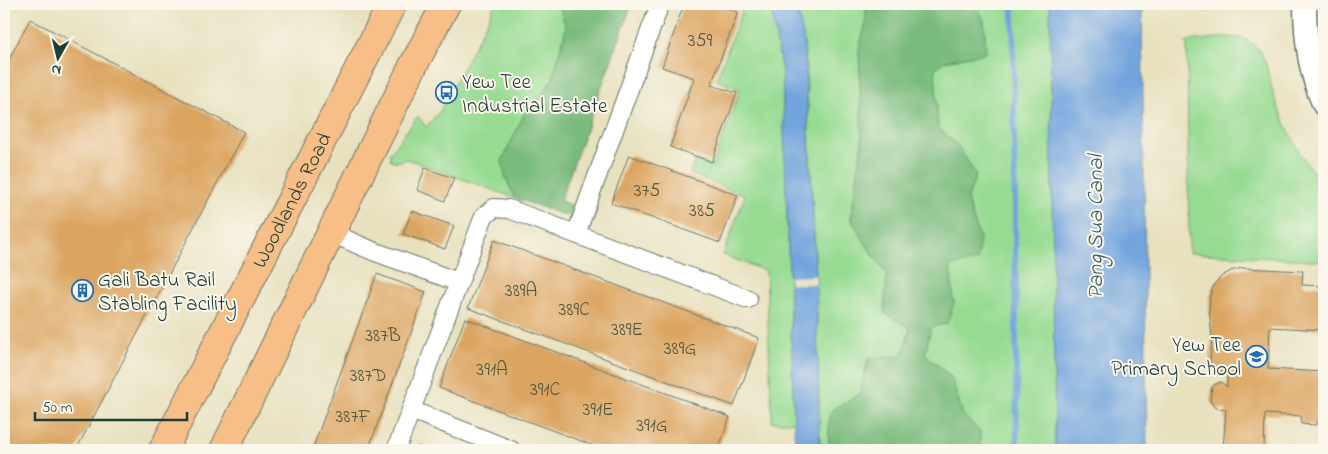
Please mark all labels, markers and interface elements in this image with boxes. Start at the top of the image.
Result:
house number: 359 [688,28,712,55]
north arrow [32,32,82,82]
text: N [50,58,63,80]
place label: Yew Tee Industrial Estate [462,68,608,122]
bus stop icon: Yew Tee Industrial Estate [434,81,458,105]
street label: Woodlands Road [246,128,341,274]
water label: Pang Sua Canal [1081,153,1113,299]
house number: 375 [634,178,660,205]
house number: 385 [689,198,715,225]
place label: Gali Batu Rail Stabling Facility [98,266,237,322]
house number: 389A [505,278,537,305]
building icon: Gali Batu Rail Stabling Facility [70,279,94,303]
house number: 389C [558,297,590,324]
house number: 389E [611,317,643,344]
house number: 387B [365,323,401,350]
place label: Yew Tee Primary School [1111,331,1242,387]
house number: 389G [664,336,696,363]
school or university icon: Yew Tee Primary School [1245,344,1269,368]
house number: 391A [476,357,508,384]
house number: 387D [350,363,386,390]
house number: 391C [530,377,560,404]
scale bar [35,389,188,421]
text: 50 m [42,397,73,419]
house number: 391E [582,397,614,424]
house number: 387F [335,404,371,431]
house number: 391G [636,413,668,440]

